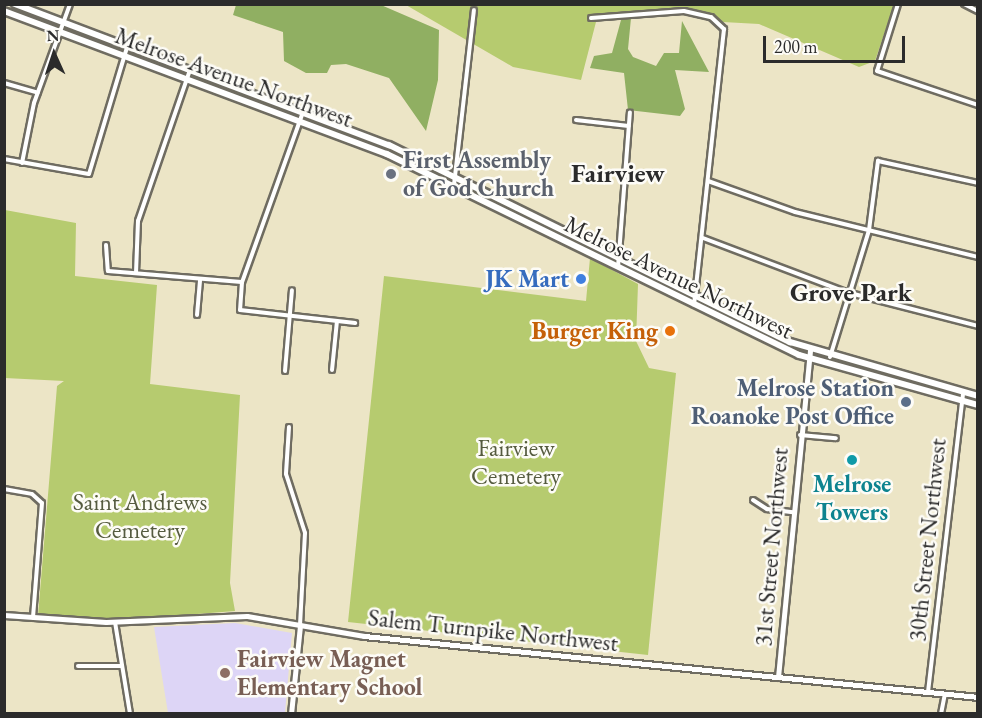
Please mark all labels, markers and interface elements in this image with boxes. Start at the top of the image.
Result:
street label: Melrose Avenue Northwest [111,21,357,133]
north arrow [24,24,84,84]
scale bar [766,24,908,62]
text: N [46,25,60,46]
text: 200 m [774,35,818,58]
place label: First Assembly of God Church [403,146,554,202]
district label: Fairview [571,158,665,190]
marker: First Assembly of God Church [384,167,398,181]
street label: Melrose Avenue Northwest [560,209,798,345]
place label: JK Mart [485,265,569,293]
marker: JK Mart [574,272,588,286]
district label: Grove Park [790,277,912,309]
place label: Burger King [531,317,658,345]
marker: Burger King [663,324,677,338]
place label: Melrose Station Roanoke Post Office [691,374,894,430]
marker: Melrose Station Roanoke Post Office [899,395,913,409]
park label: Fairview Cemetery [471,434,561,490]
street label: 30th Street Northwest [902,437,952,643]
street label: 31st Street Northwest [748,446,794,648]
marker: Melrose Towers [845,453,859,467]
place label: Melrose Towers [813,470,891,526]
park label: Saint Andrews Cemetery [73,488,207,544]
street label: Salem Turnpike Northwest [367,603,619,657]
place label: Fairview Magnet Elementary School [237,645,422,701]
marker: Fairview Magnet Elementary School [218,666,232,680]

